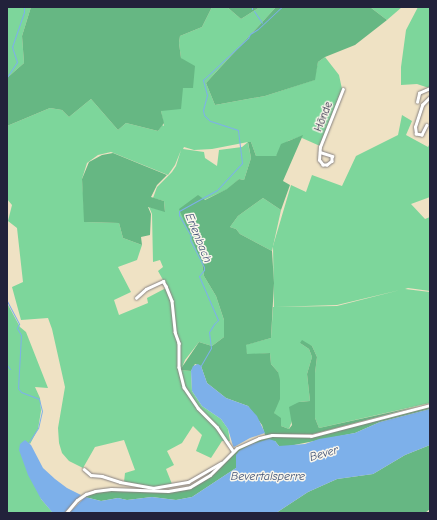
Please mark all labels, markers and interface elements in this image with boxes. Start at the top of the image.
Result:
street label: Hönde [312,100,336,134]
water label: Erlenbach [182,211,214,265]
water label: Bever [308,443,340,465]
water label: Bevertalsperre [231,470,305,484]

